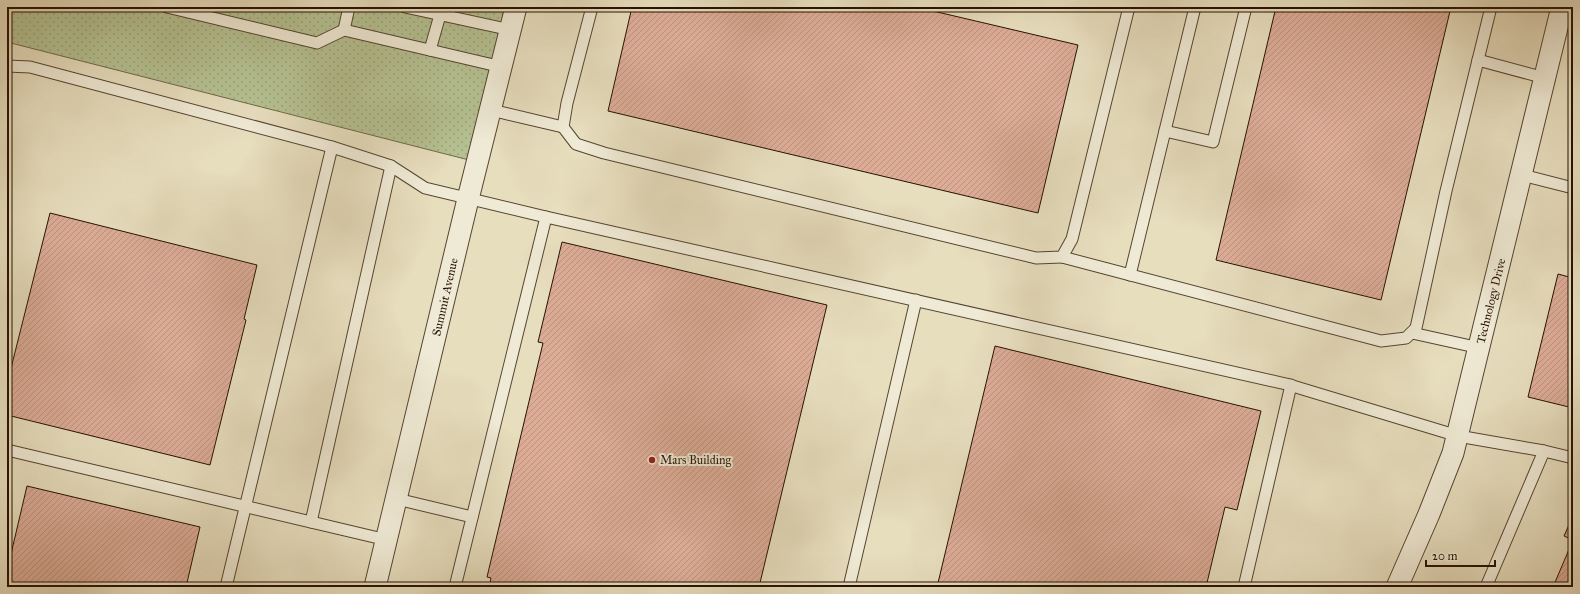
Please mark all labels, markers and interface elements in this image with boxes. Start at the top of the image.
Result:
street label: Summit Avenue [429,257,461,337]
street label: Technology Drive [1474,257,1509,345]
place label: Mars Building [660,453,732,468]
marker: Mars Building [647,455,657,465]
scale bar [1426,542,1495,568]
text: 20 m [1432,549,1458,563]

